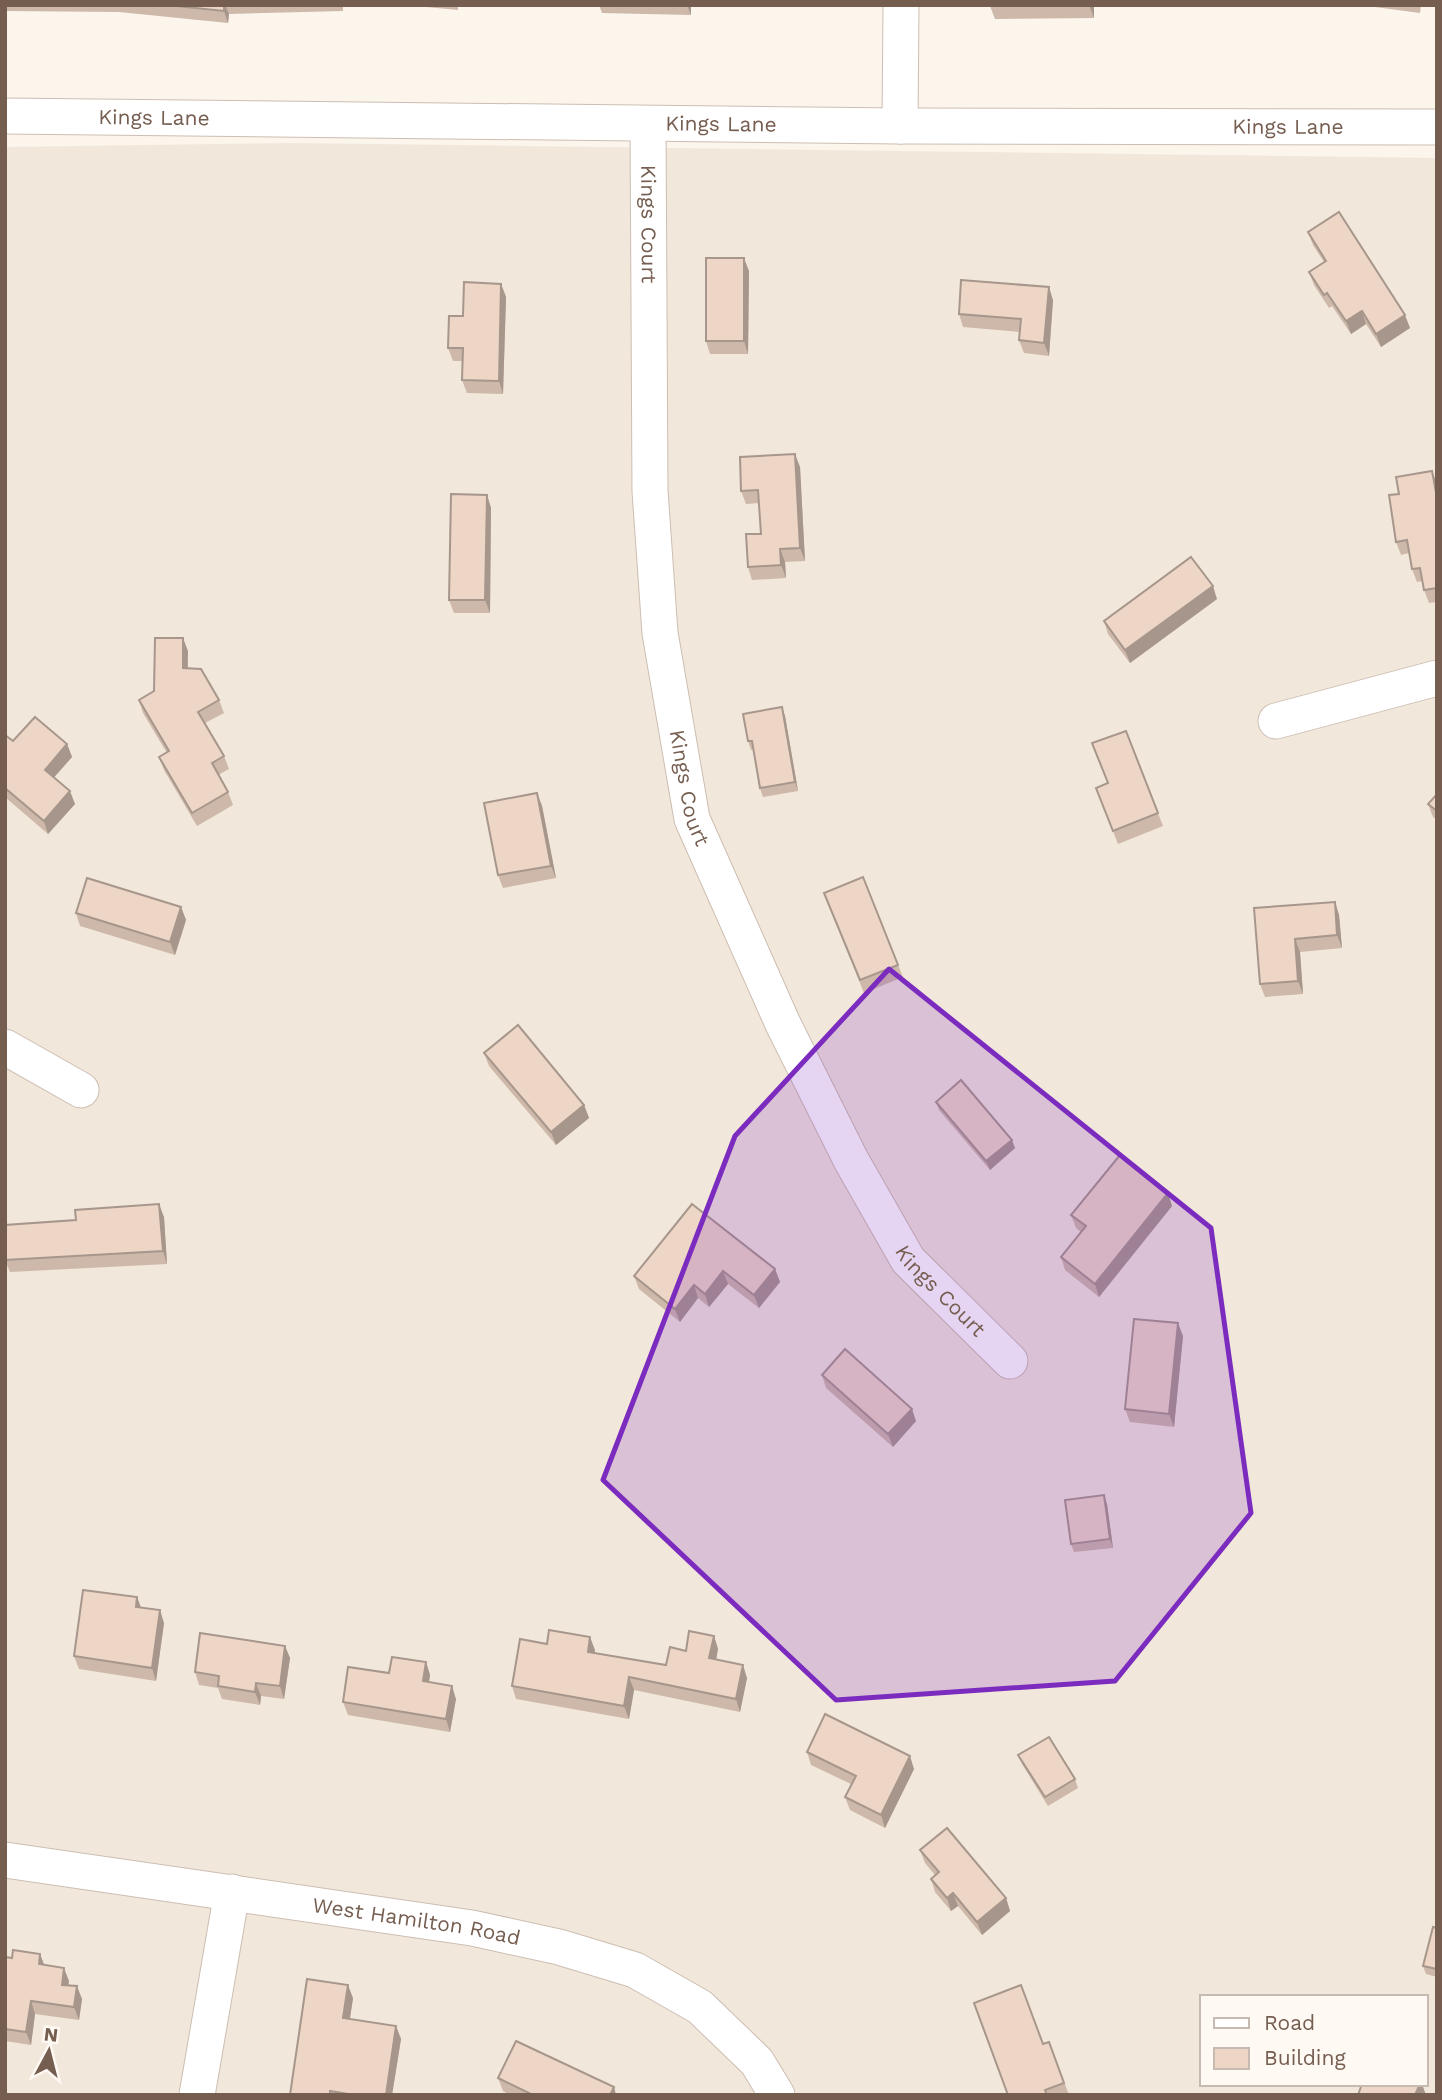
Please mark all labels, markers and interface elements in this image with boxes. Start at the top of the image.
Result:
street label: Kings Lane [98,104,210,130]
street label: Kings Lane [665,110,777,137]
street label: Kings Lane [1232,114,1344,139]
street label: Kings Court [636,165,662,284]
street label: Kings Court [665,728,715,850]
street label: Kings Court [890,1241,991,1342]
street label: West Hamilton Road [311,1892,523,1950]
legend [1200,1995,1428,2086]
text: Road [1264,2010,1315,2035]
north arrow [14,2016,84,2086]
text: N [43,2022,59,2047]
text: Building [1264,2045,1346,2070]

